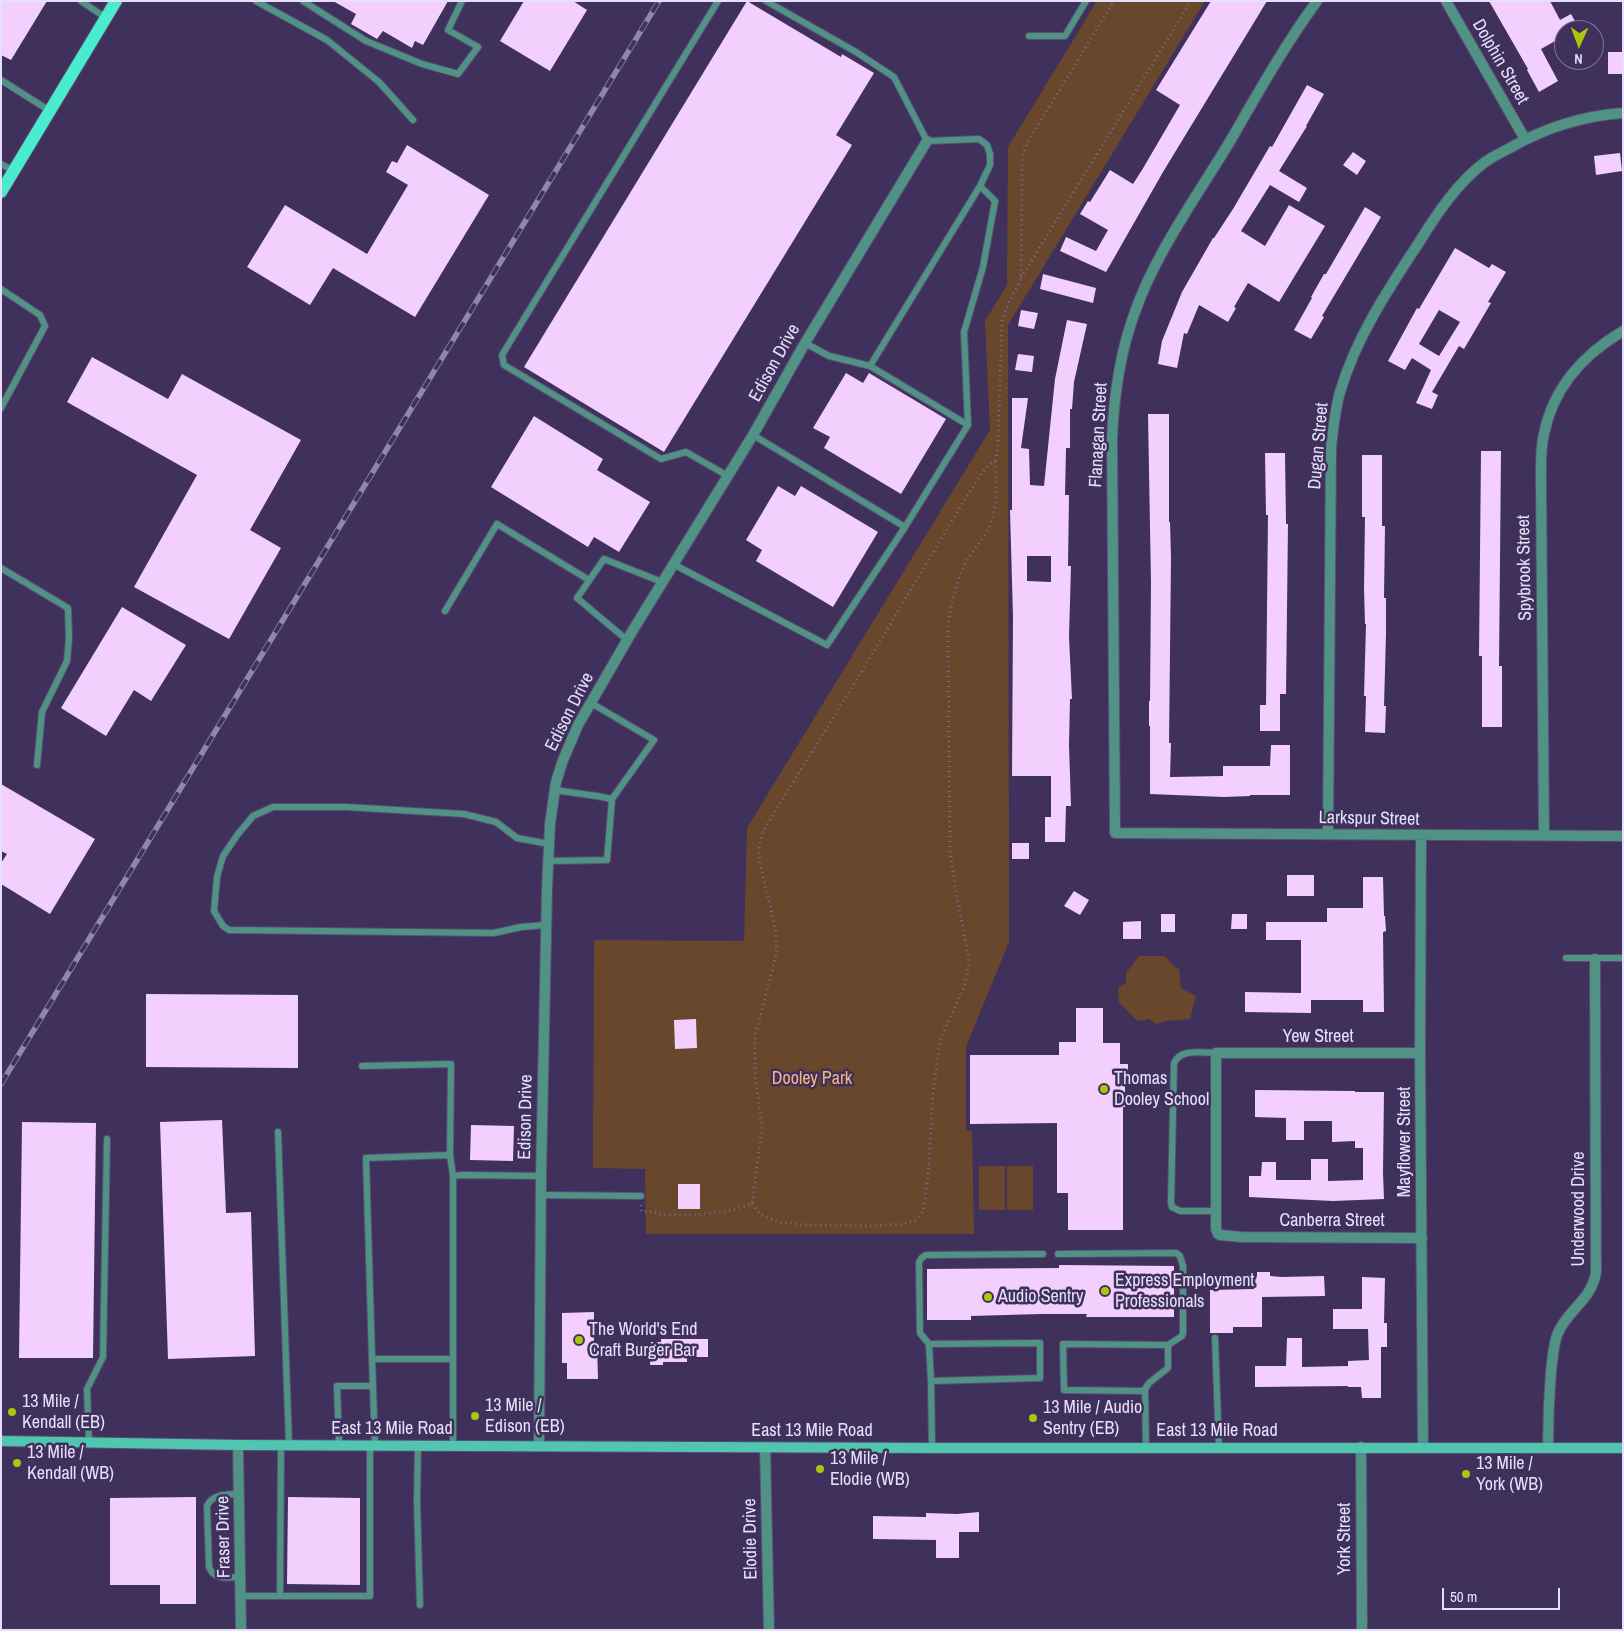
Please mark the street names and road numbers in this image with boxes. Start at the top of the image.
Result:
street label: Dolphin Street [1467,16,1533,108]
street label: Edison Drive [745,320,805,406]
street label: Flanagan Street [1085,382,1113,488]
street label: Dugan Street [1304,402,1334,490]
street label: Spybrook Street [1513,515,1537,621]
street label: Edison Drive [541,669,599,755]
street label: Larkspur Street [1318,807,1420,831]
street label: Yew Street [1282,1026,1354,1048]
street label: Edison Drive [514,1074,538,1160]
street label: Mayflower Street [1394,1087,1416,1197]
street label: Underwood Drive [1568,1152,1590,1266]
street label: Canberra Street [1279,1210,1385,1232]
street label: East 13 Mile Road [331,1418,453,1440]
street label: East 13 Mile Road [751,1420,873,1442]
street label: East 13 Mile Road [1156,1420,1278,1442]
street label: Fraser Drive [212,1496,236,1578]
street label: Elodie Drive [739,1498,763,1580]
street label: York Street [1334,1503,1356,1575]

